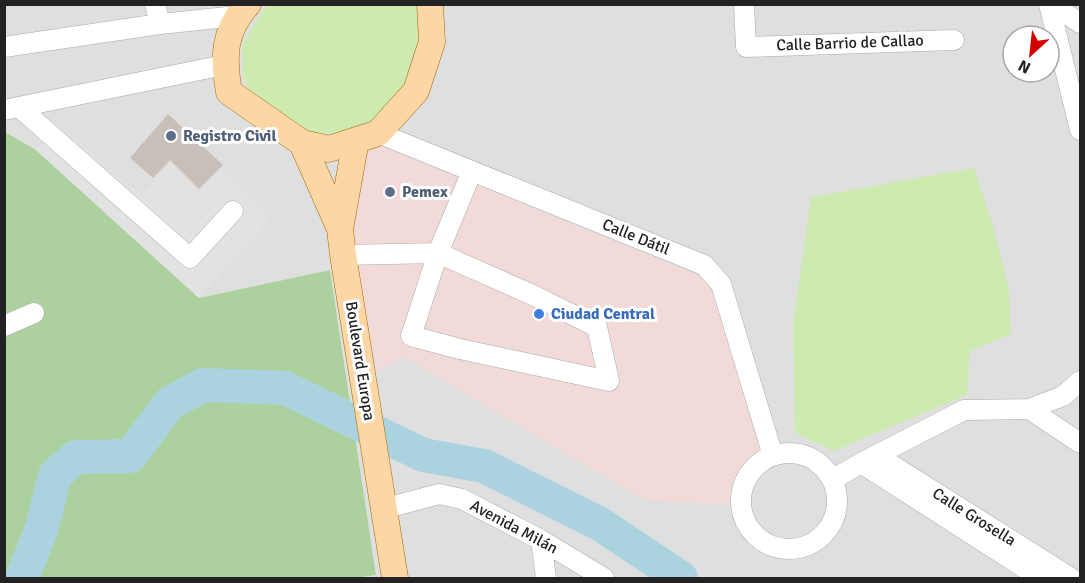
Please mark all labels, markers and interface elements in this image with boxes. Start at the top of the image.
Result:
north arrow [1001,24,1061,84]
street label: Calle Barrio de Callao [776,30,924,56]
text: N [1015,55,1034,78]
place label: Registro Civil [183,126,276,146]
marker: Registro Civil [164,129,178,143]
place label: Pemex [402,182,448,202]
marker: Pemex [383,185,397,199]
street label: Calle Dátil [599,214,673,260]
street label: Boulevard Europa [341,300,379,422]
place label: Ciudad Central [551,304,655,324]
marker: Ciudad Central [532,307,546,321]
street label: Calle Grosella [928,483,1020,551]
street label: Avenida Milán [467,495,561,559]

